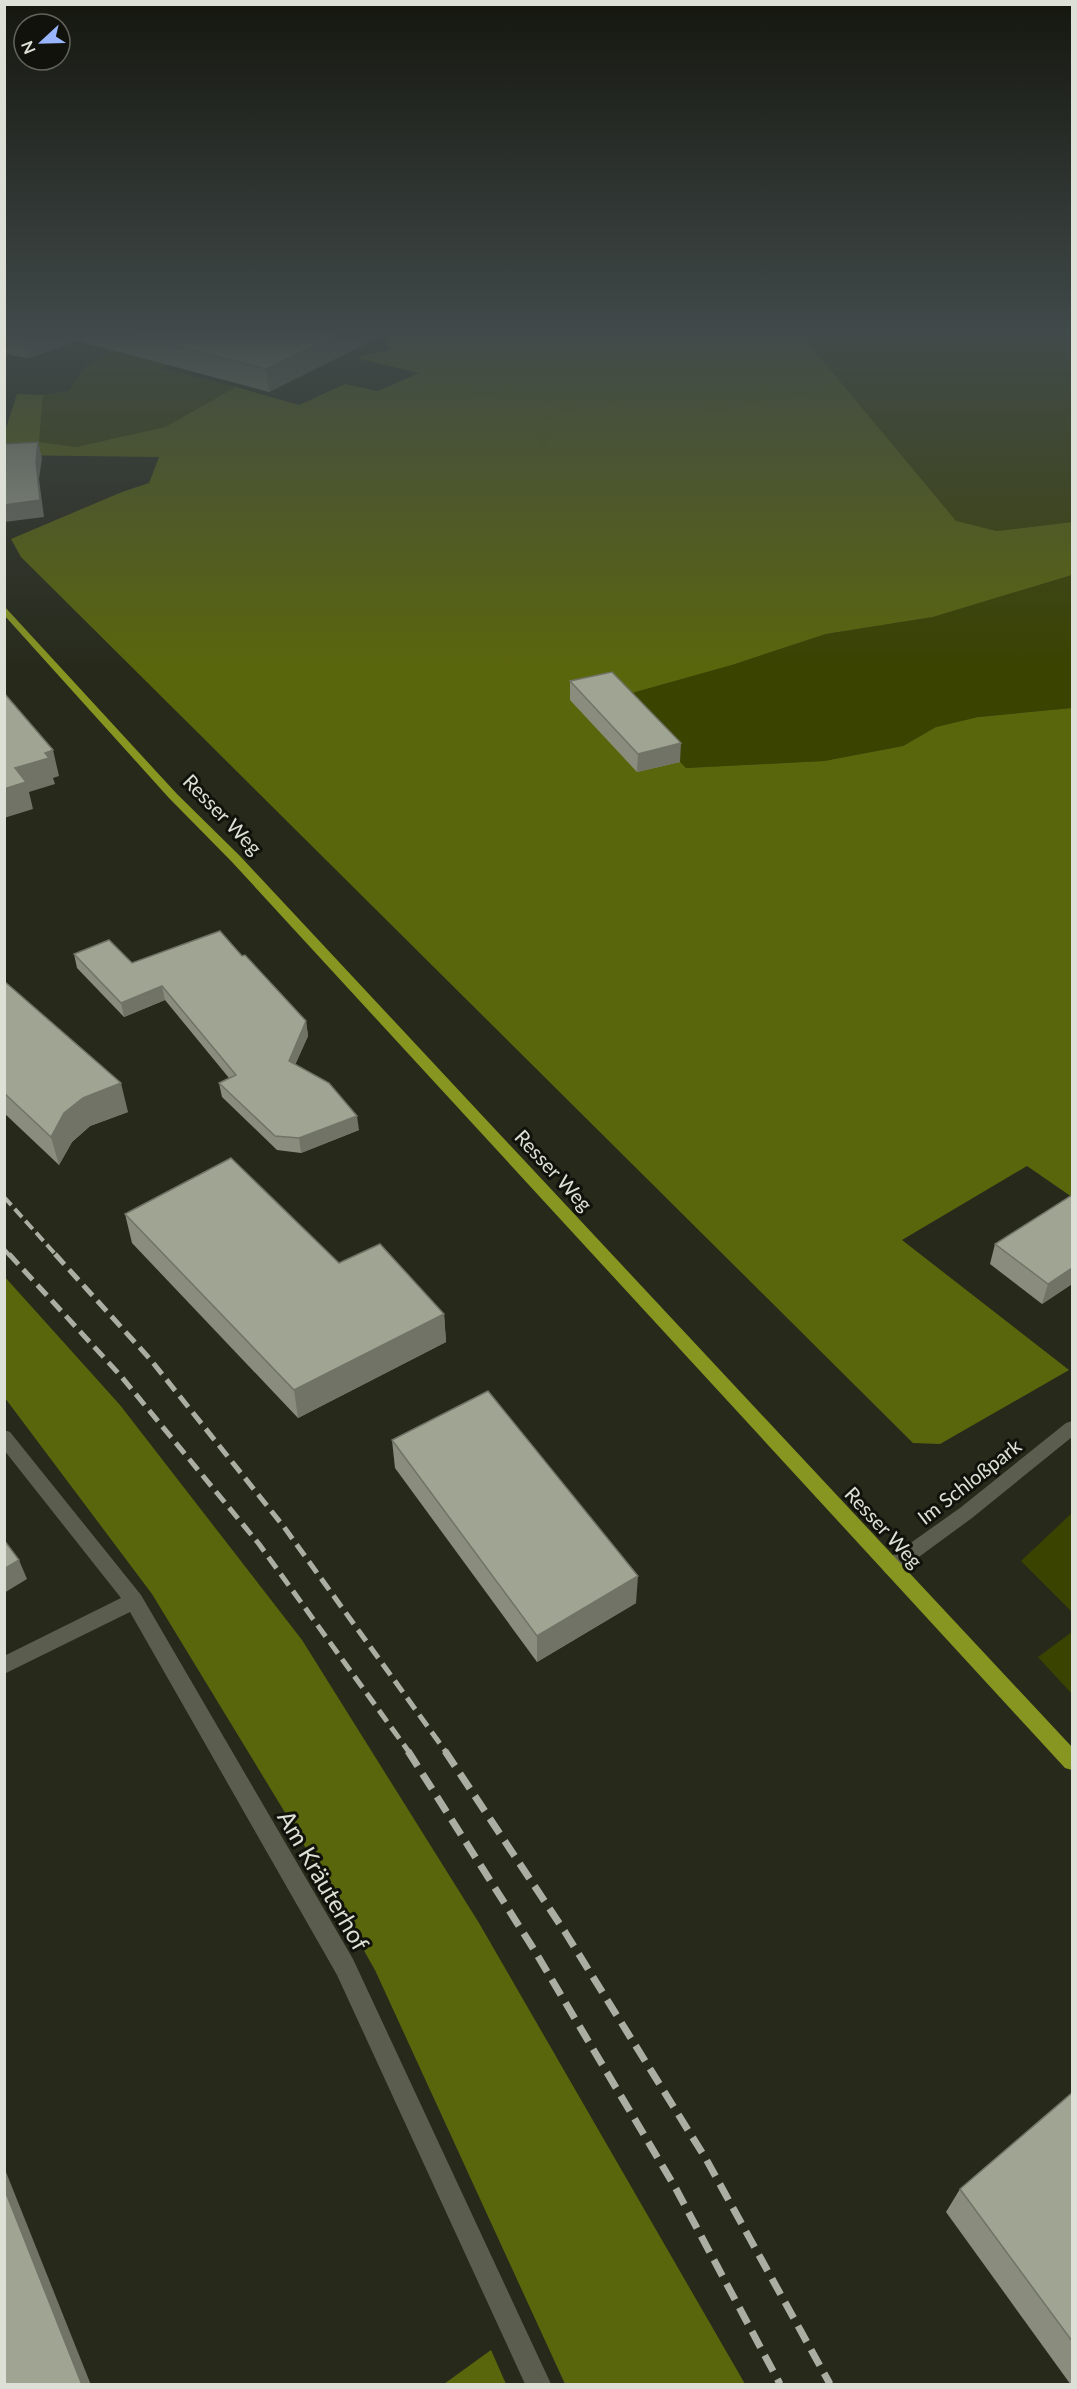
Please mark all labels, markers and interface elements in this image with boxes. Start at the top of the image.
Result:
north arrow [12,12,72,72]
text: N [17,39,39,57]
street label: Resser Weg [179,769,267,859]
street label: Resser Weg [510,1124,598,1216]
street label: Im Schloßpark [912,1433,1026,1529]
street label: Resser Weg [840,1481,928,1573]
street label: Am Kräuterhof [272,1805,376,1956]

